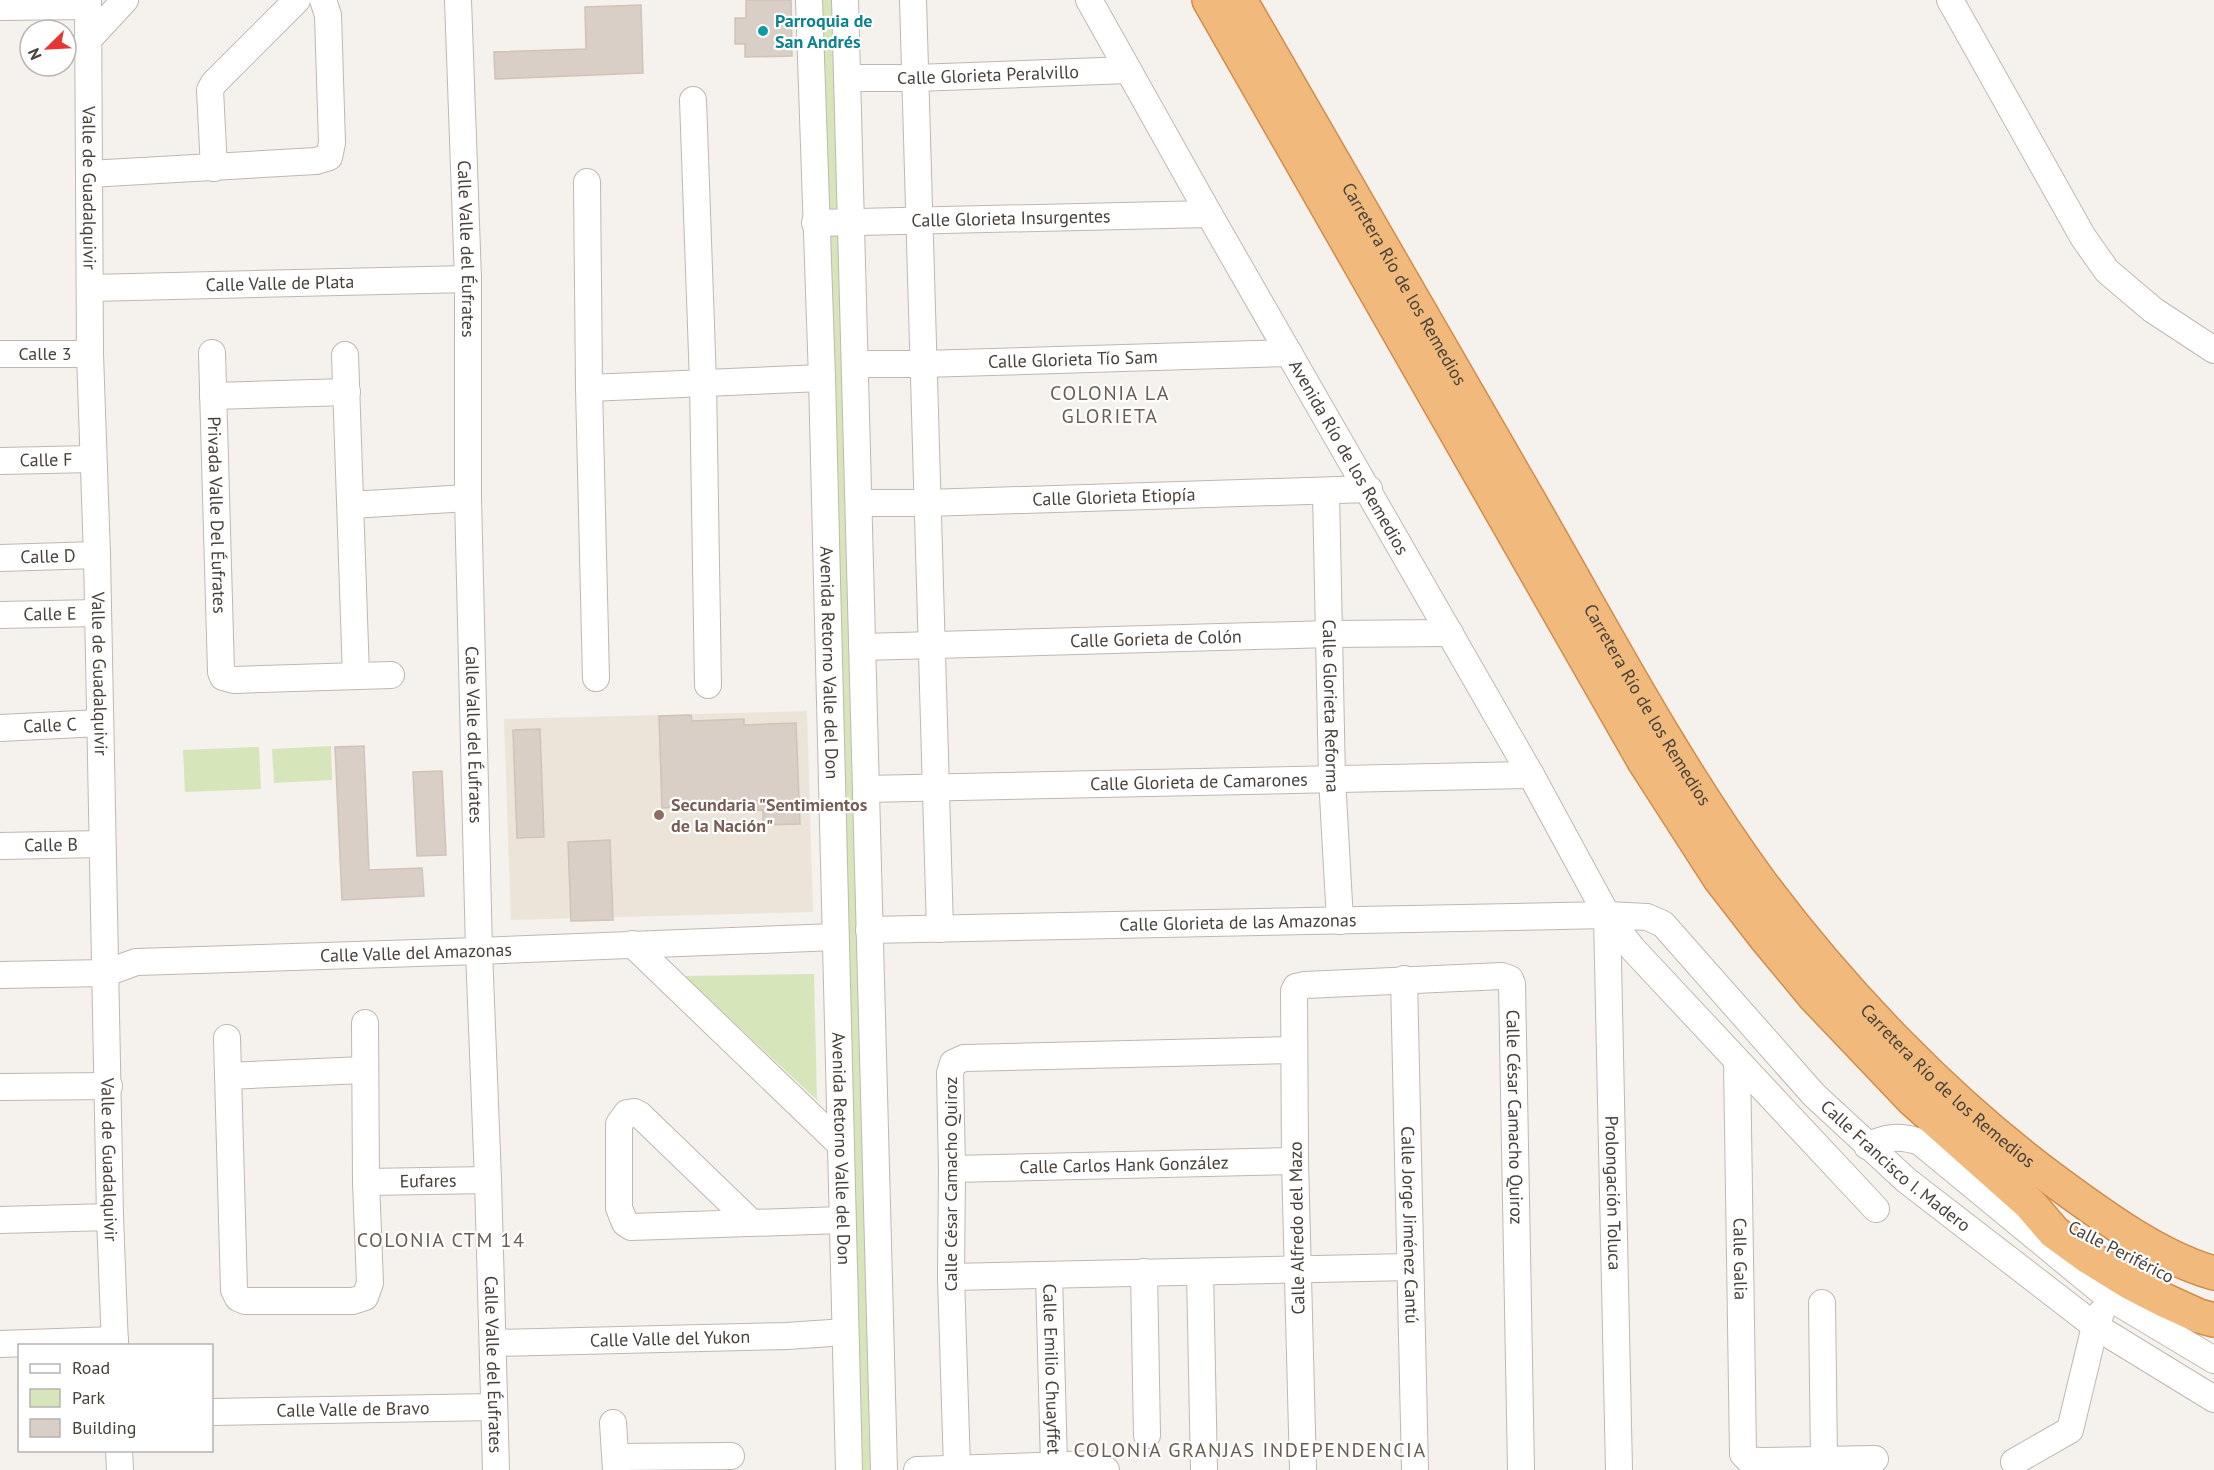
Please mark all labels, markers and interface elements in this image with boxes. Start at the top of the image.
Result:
place label: Parroquia de San Andrés [775,9,873,53]
north arrow [18,18,78,78]
marker: Parroquia de San Andrés [756,24,770,38]
text: N [23,45,46,63]
street label: Calle Glorieta Peralvillo [897,60,1079,89]
street label: Valle de Guadalquivir [78,105,102,270]
street label: Calle Valle del Éufrates [453,160,480,338]
street label: Carretera Río de los Remedios [1337,178,1472,389]
street label: Calle Glorieta Insurgentes [911,204,1111,232]
street label: Calle Valle de Plata [205,270,355,296]
street label: Calle 3 [18,342,72,365]
street label: Calle Glorieta Tío Sam [988,345,1158,373]
street label: Avenida Río de los Remedios [1284,356,1414,559]
district label: COLONIA LA GLORIETA [1050,380,1170,429]
street label: Privada Valle Del Éufrates [203,416,231,614]
street label: Calle F [19,447,73,472]
street label: Calle Glorieta Etiopía [1032,483,1196,511]
street label: Calle D [20,544,76,568]
street label: Avenida Retorno Valle del Don [815,546,844,780]
street label: Valle de Guadalquivir [87,591,113,756]
street label: Carretera Río de los Remedios [1579,600,1716,810]
street label: Calle E [23,601,77,626]
street label: Calle Glorieta Reforma [1318,619,1345,793]
street label: Calle Gorieta de Colón [1070,624,1242,652]
street label: Calle Valle del Éufrates [461,646,488,824]
street label: Calle C [23,712,77,738]
street label: Calle Glorieta de Camarones [1090,768,1308,795]
place label: Secundaria "Sentimientos de la Nación" [671,793,868,837]
marker: Secundaria "Sentimientos de la Nación" [652,808,666,822]
street label: Calle B [24,832,78,857]
street label: Calle Glorieta de las Amazonas [1119,908,1357,936]
street label: Calle Valle del Amazonas [320,938,512,967]
street label: Carretera Río de los Remedios [1856,999,2040,1173]
street label: Calle César Camacho Quiroz [1501,1009,1528,1225]
street label: Avenida Retorno Valle del Don [827,1032,856,1265]
street label: Valle de Guadalquivir [96,1077,123,1242]
street label: Calle César Camacho Quiroz [939,1077,962,1291]
street label: Calle Francisco I. Madero [1816,1095,1975,1237]
street label: Prolongación Toluca [1600,1115,1627,1271]
street label: Calle Jorge Jiménez Cantú [1396,1126,1424,1324]
street label: Calle Alfredo del Mazo [1283,1141,1310,1315]
street label: Calle Carlos Hank González [1019,1151,1229,1178]
street label: Eufares [399,1169,457,1192]
street label: Calle Periférico [2064,1215,2178,1288]
street label: Calle Galia [1728,1218,1753,1300]
district label: COLONIA CTM 14 [357,1227,525,1253]
street label: Calle Valle del Éufrates [480,1275,508,1453]
street label: Calle Emilio Chuayffet [1038,1283,1066,1455]
street label: Calle Valle del Yukon [589,1325,750,1352]
legend [18,1344,213,1452]
text: Road [72,1356,110,1379]
text: Park [72,1386,105,1409]
street label: Calle Valle de Bravo [276,1396,430,1422]
text: Building [72,1416,136,1439]
district label: COLONIA GRANJAS INDEPENDENCIA [1073,1437,1427,1463]

